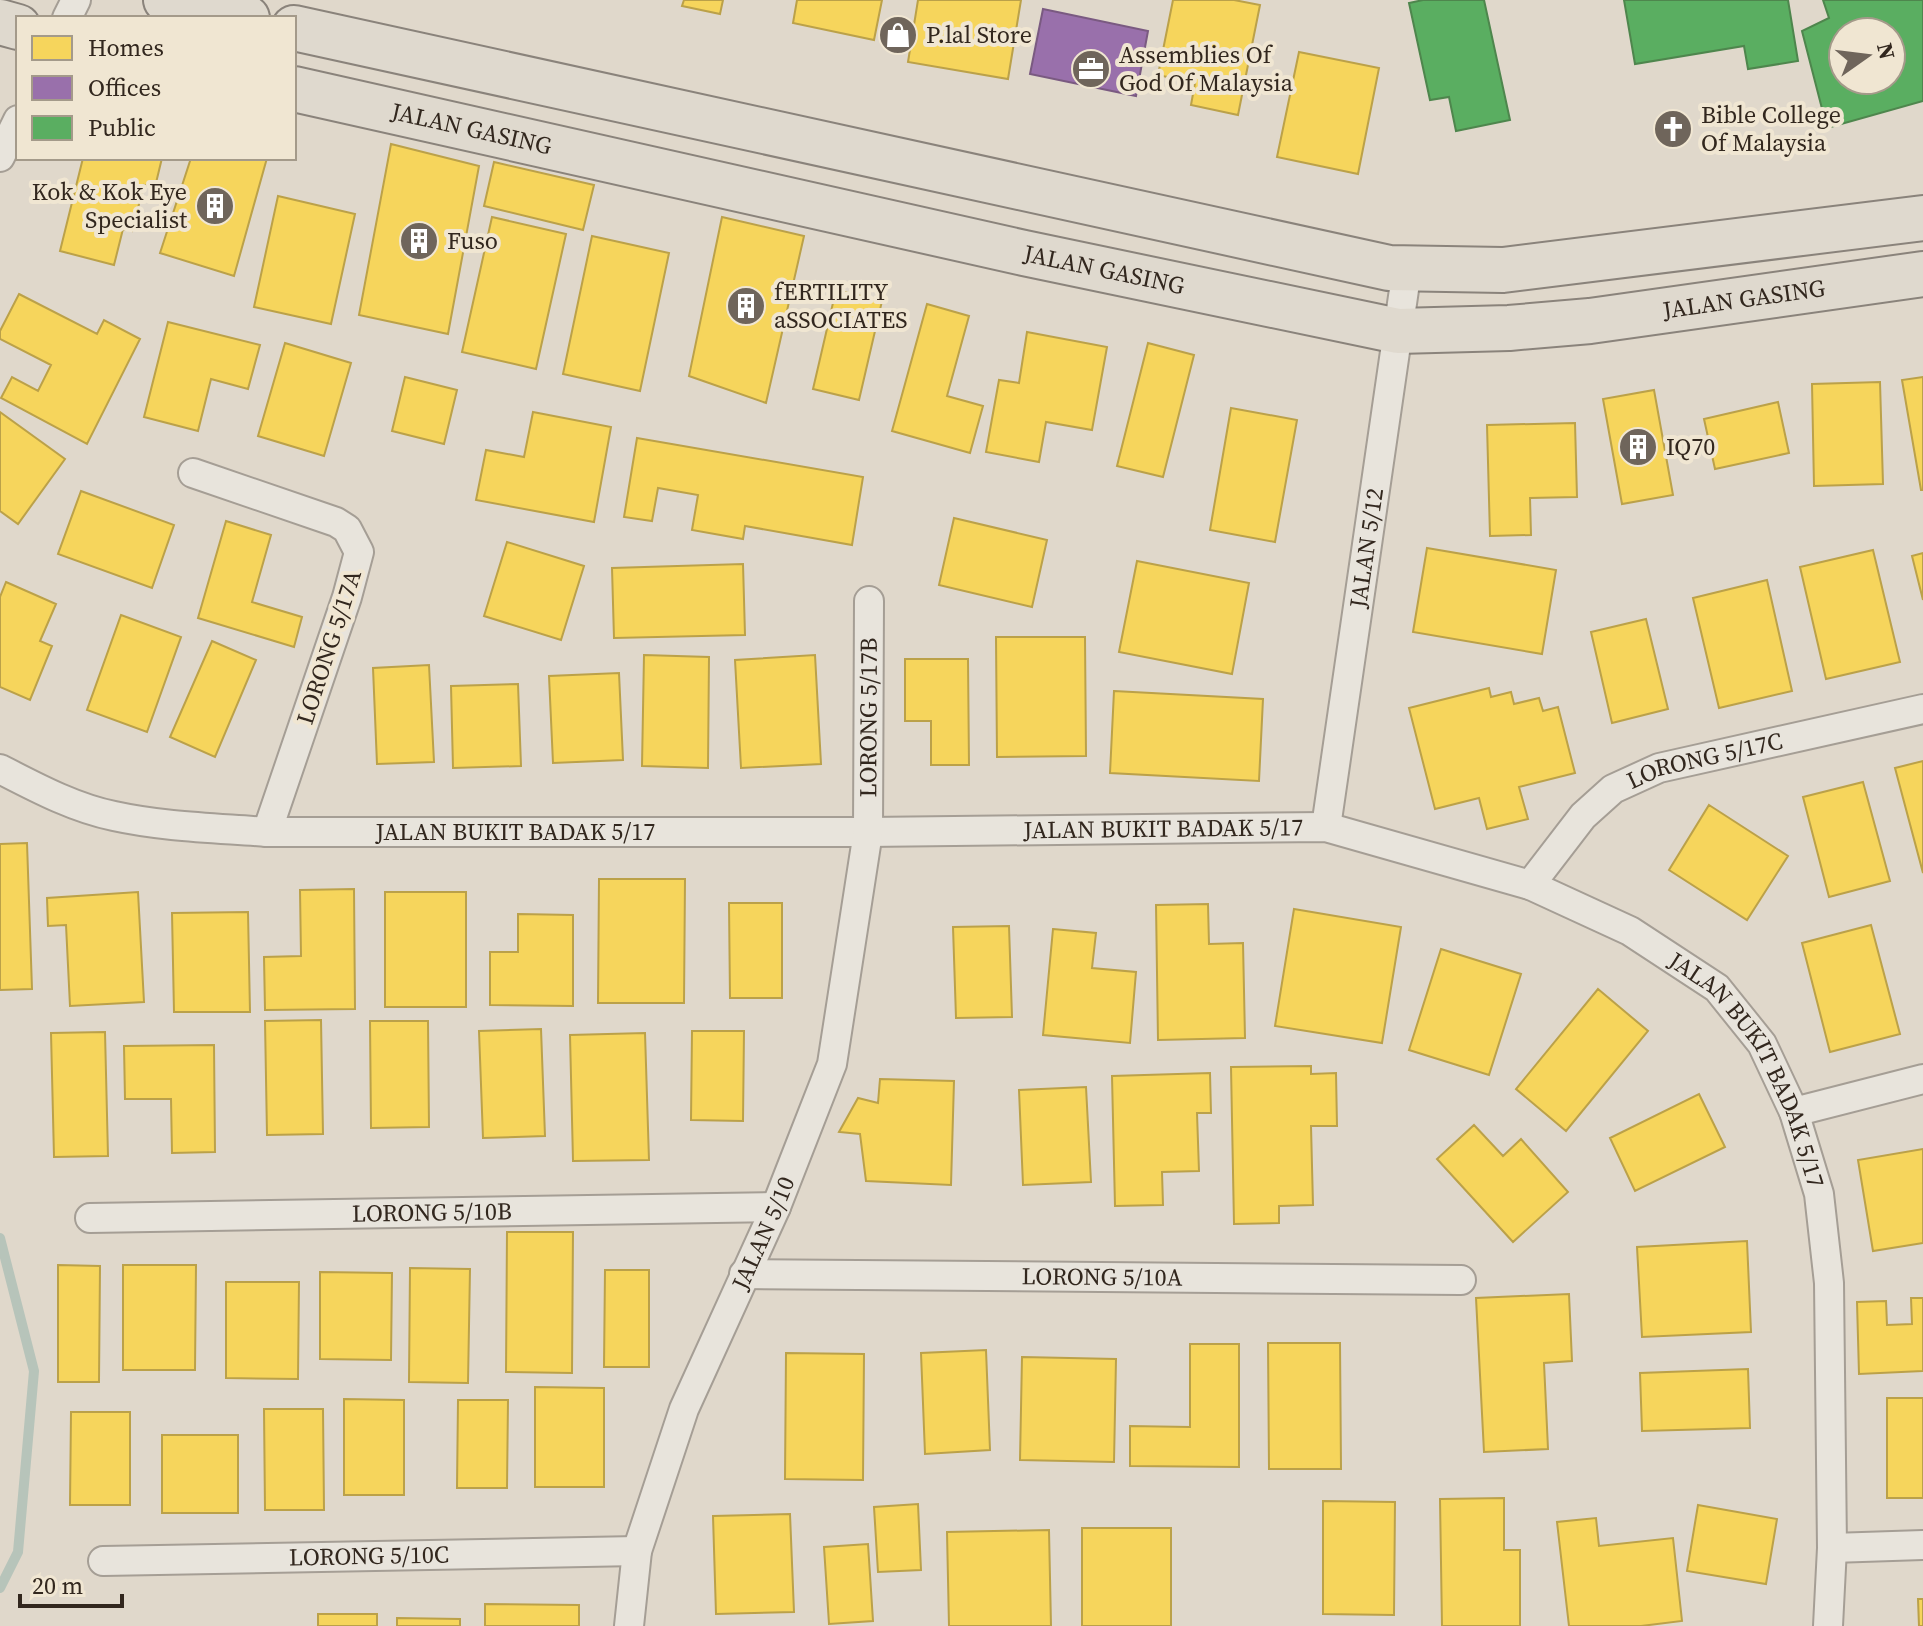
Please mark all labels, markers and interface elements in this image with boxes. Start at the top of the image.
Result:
shop icon: P.lal Store [877,14,919,56]
legend [16,16,296,160]
north arrow [1827,16,1907,96]
place label: P.lal Store [926,18,1032,51]
text: Homes [88,31,164,64]
place label: Assemblies Of God Of Malaysia [1119,38,1294,99]
text: N [1870,40,1903,63]
office icon: Assemblies Of God Of Malaysia [1070,48,1112,90]
text: Offices [88,71,161,104]
street label: JALAN GASING [387,94,556,163]
place label: Bible College Of Malaysia [1701,98,1841,159]
church icon: Bible College Of Malaysia [1652,108,1694,150]
text: Public [88,111,156,144]
place label: Kok & Kok Eye Specialist [32,175,187,236]
building icon: Kok & Kok Eye Specialist [194,185,236,227]
building icon: Fuso [398,220,440,262]
place label: Fuso [447,224,498,257]
street label: JALAN GASING [1020,236,1188,302]
street label: JALAN GASING [1660,271,1828,327]
place label: fERTILITY aSSOCIATES [774,275,908,336]
building icon: fERTILITY aSSOCIATES [725,285,767,327]
building icon: IQ70 [1617,426,1659,468]
place label: IQ70 [1666,430,1715,463]
street label: JALAN 5/12 [1341,486,1391,611]
street label: LORONG 5/17A [288,565,369,728]
street label: LORONG 5/17B [851,637,885,797]
street label: LORONG 5/17C [1621,724,1786,797]
street label: JALAN BUKIT BADAK 5/17 [1022,810,1303,846]
street label: JALAN BUKIT BADAK 5/17 [374,815,655,848]
street label: JALAN BUKIT BADAK 5/17 [1662,943,1833,1191]
street label: JALAN 5/10 [723,1171,802,1296]
street label: LORONG 5/10B [352,1194,512,1230]
street label: LORONG 5/10A [1021,1259,1183,1294]
street label: LORONG 5/10C [289,1538,449,1574]
scale bar [20,1558,122,1608]
text: 20 m [32,1569,83,1602]

